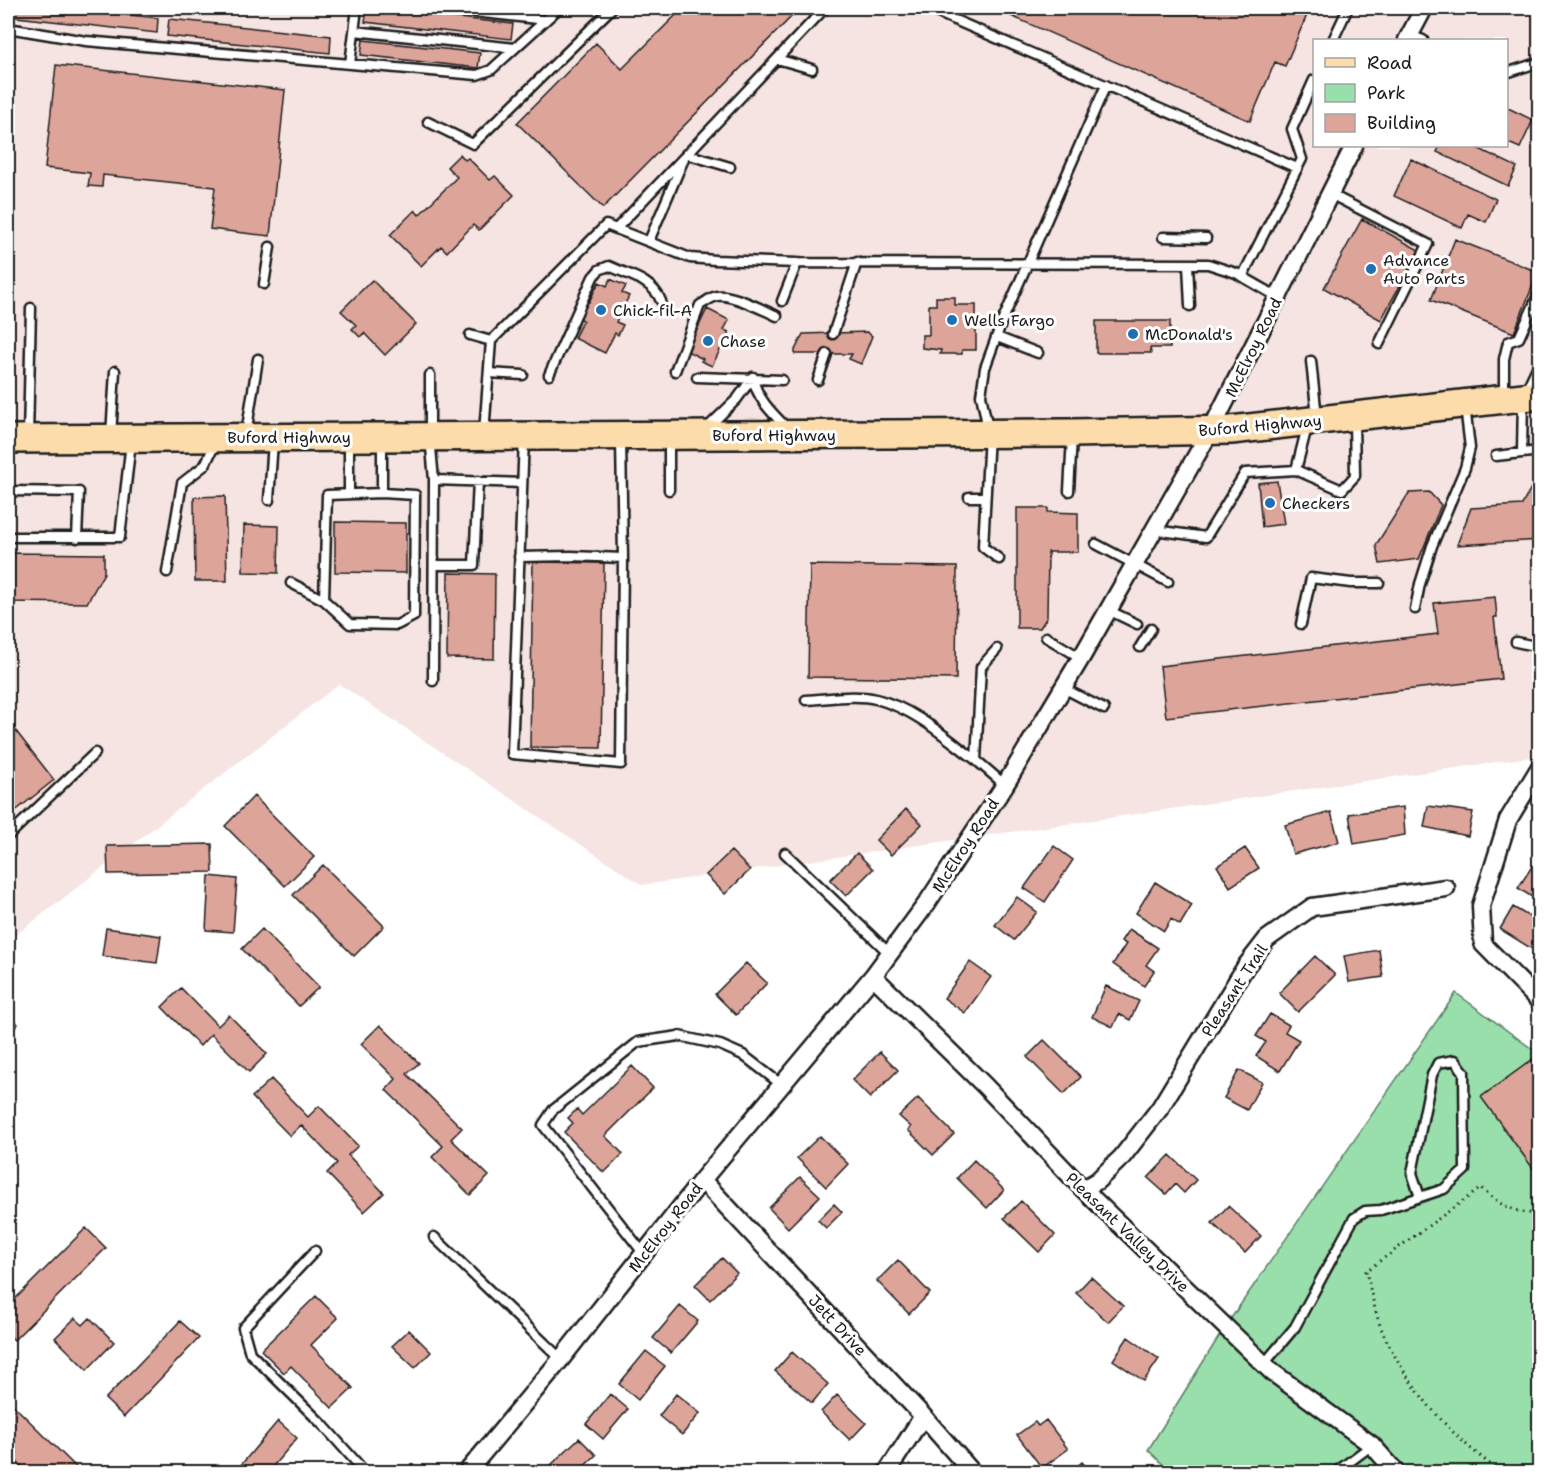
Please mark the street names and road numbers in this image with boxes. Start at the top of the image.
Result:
street label: McElroy Road [1220,294,1287,401]
street label: Buford Highway [1198,410,1323,441]
street label: Buford Highway [712,425,836,446]
street label: Buford Highway [227,427,351,448]
street label: McElroy Road [927,794,1004,896]
street label: Pleasant Trail [1197,940,1272,1041]
street label: Pleasant Valley Drive [1061,1168,1194,1297]
street label: McElroy Road [624,1178,707,1277]
street label: Jett Drive [804,1290,871,1361]

